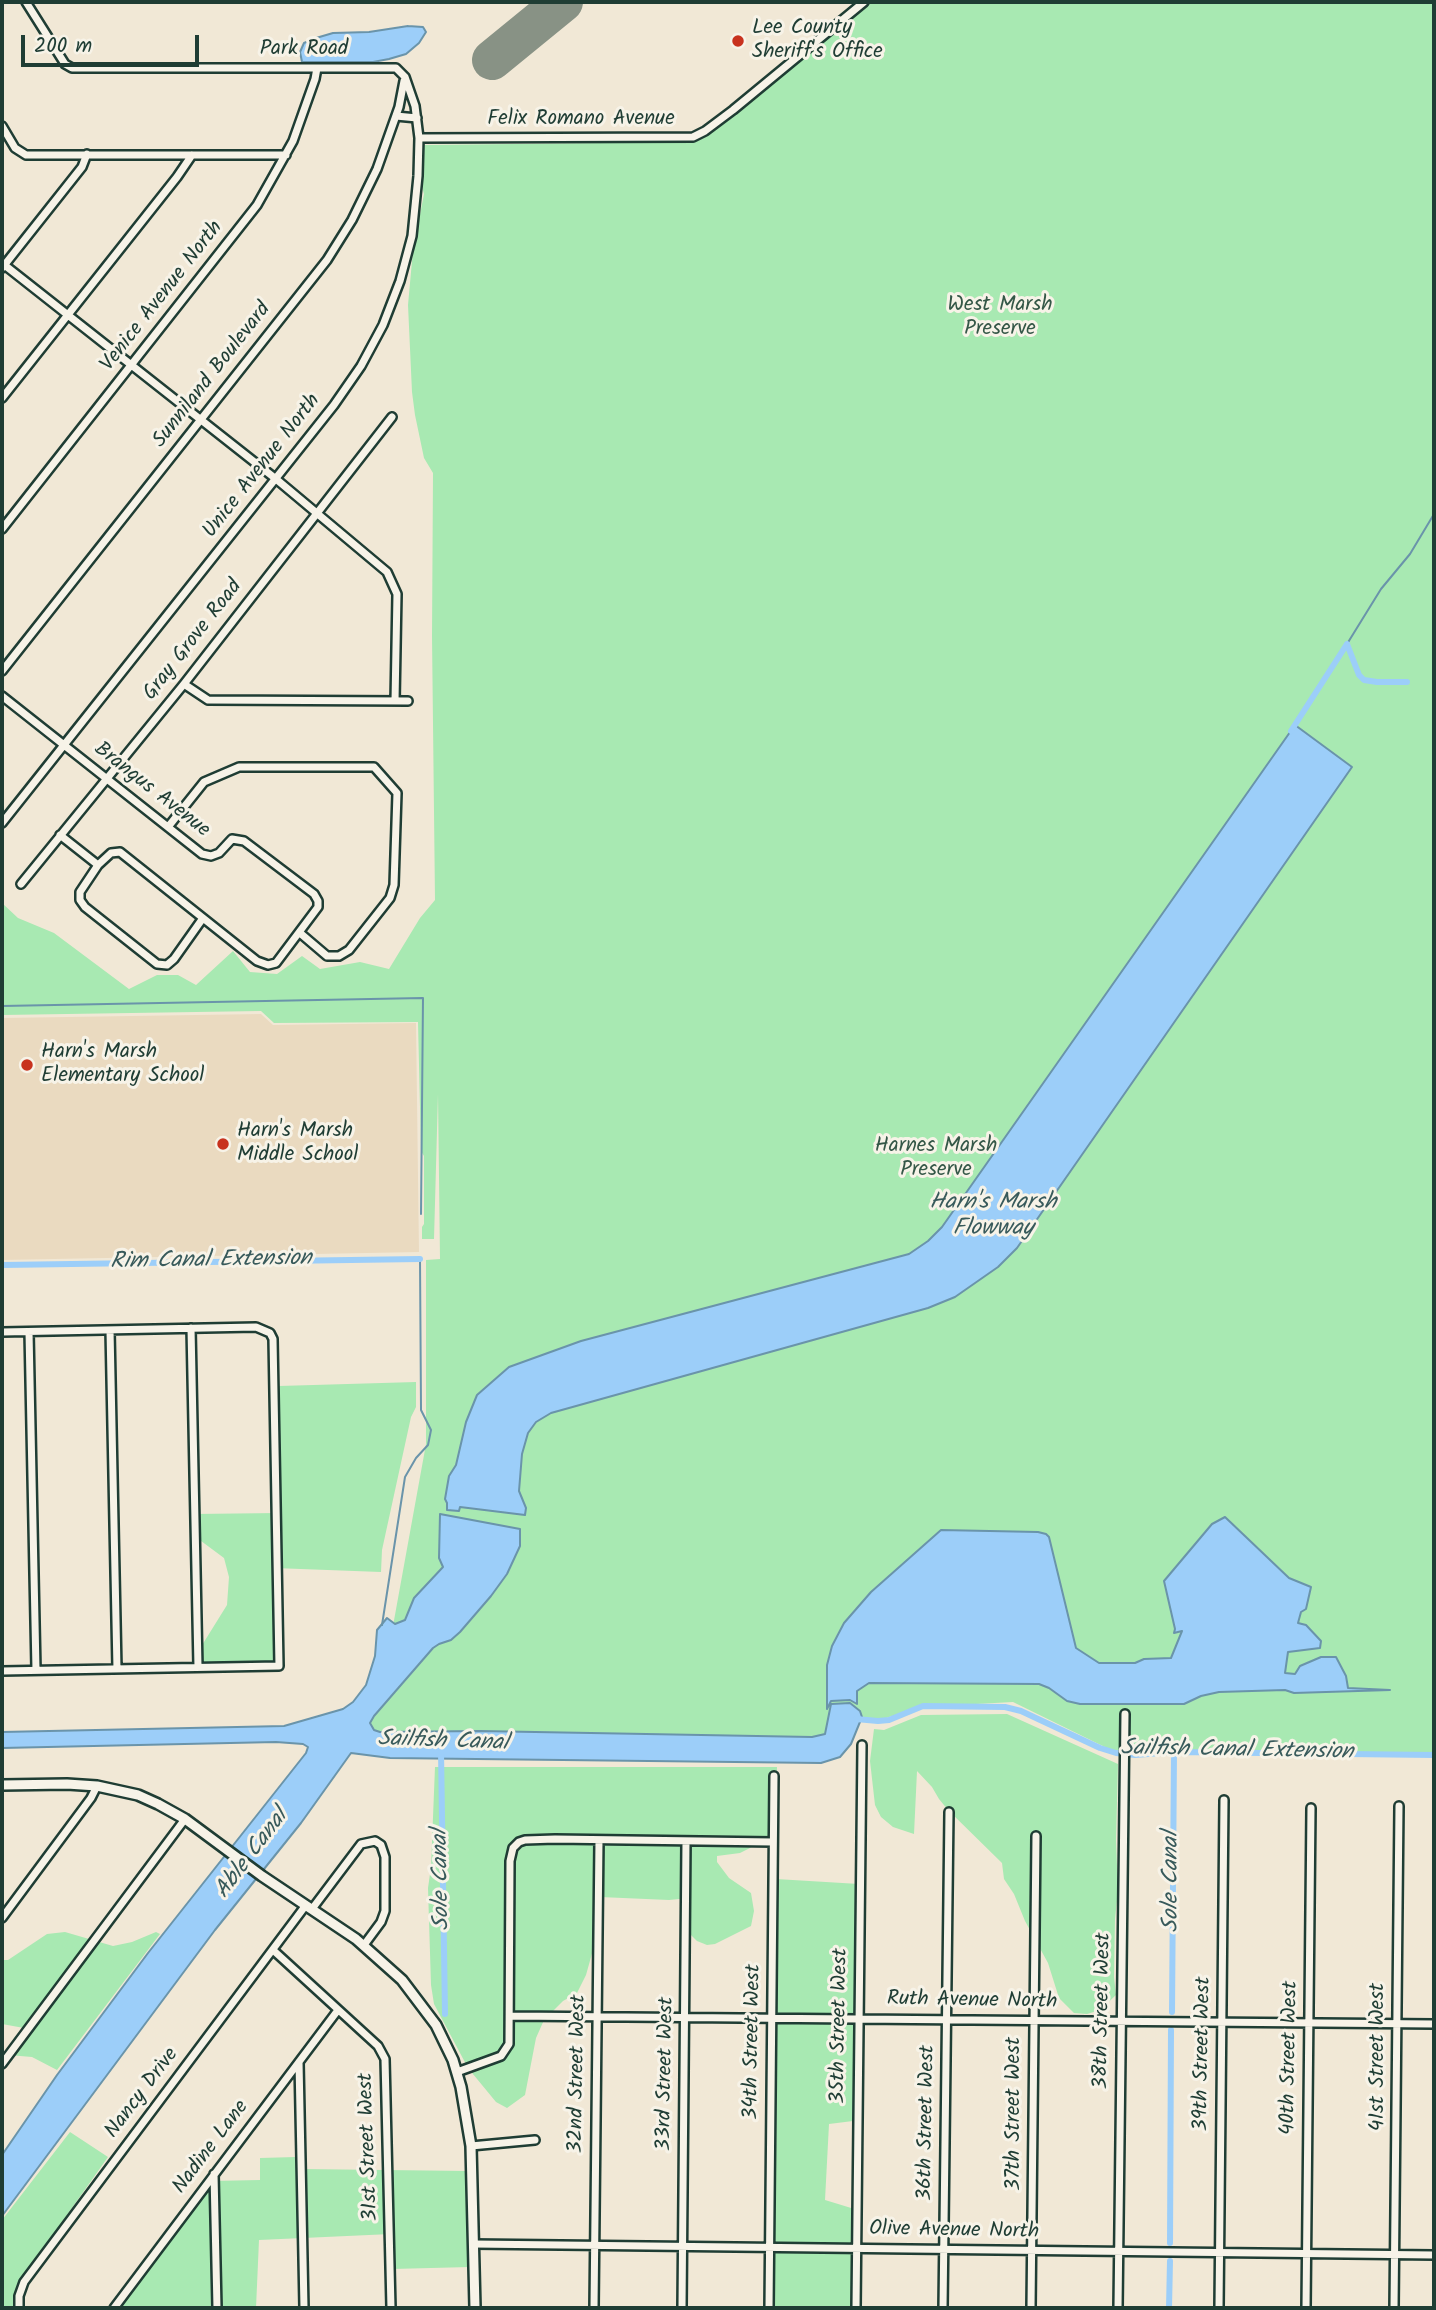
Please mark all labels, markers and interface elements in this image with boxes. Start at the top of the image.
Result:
place label: Lee County Sheriff's Office [752,16,883,66]
scale bar [24,21,203,65]
text: 200 m [34,30,92,63]
marker: Lee County Sheriff's Office [730,33,746,49]
street label: Park Road [260,37,348,63]
street label: Felix Romano Avenue [487,107,675,133]
street label: Venice Avenue North [96,217,230,377]
park label: West Marsh Preserve [948,293,1052,343]
street label: Sunniland Boulevard [148,298,278,454]
street label: Unice Avenue North [199,390,327,544]
street label: Gray Grove Road [139,576,249,706]
street label: Brangus Avenue [88,738,214,844]
place label: Harn's Marsh Elementary School [41,1040,204,1090]
marker: Harn's Marsh Elementary School [19,1057,35,1073]
place label: Harn's Marsh Middle School [237,1119,358,1169]
park label: Harnes Marsh Preserve [875,1134,997,1184]
marker: Harn's Marsh Middle School [215,1136,231,1152]
water label: Harn's Marsh Flowway [929,1190,1057,1244]
water label: Rim Canal Extension [110,1246,312,1278]
water label: Sailfish Canal [377,1727,509,1759]
water label: Sailfish Canal Extension [1120,1736,1354,1768]
water label: Able Canal [211,1805,295,1905]
water label: Sole Canal [428,1829,458,1931]
water label: Sole Canal [1159,1831,1187,1933]
street label: 38th Street West [1090,1932,1118,2090]
street label: 35th Street West [827,1948,855,2104]
street label: 34th Street West [740,1964,768,2120]
street label: 39th Street West [1190,1976,1218,2132]
street label: 40th Street West [1277,1981,1305,2135]
street label: 41st Street West [1366,1983,1392,2131]
street label: Ruth Avenue North [887,1988,1057,2016]
street label: 32nd Street West [565,1994,593,2154]
street label: 33rd Street West [653,1997,681,2151]
street label: 37th Street West [1002,2037,1028,2191]
street label: Nancy Drive [101,2044,185,2144]
street label: 36th Street West [914,2045,942,2201]
street label: 31st Street West [355,2072,385,2222]
street label: Nadine Lane [169,2096,255,2200]
street label: Olive Avenue North [869,2218,1039,2246]

